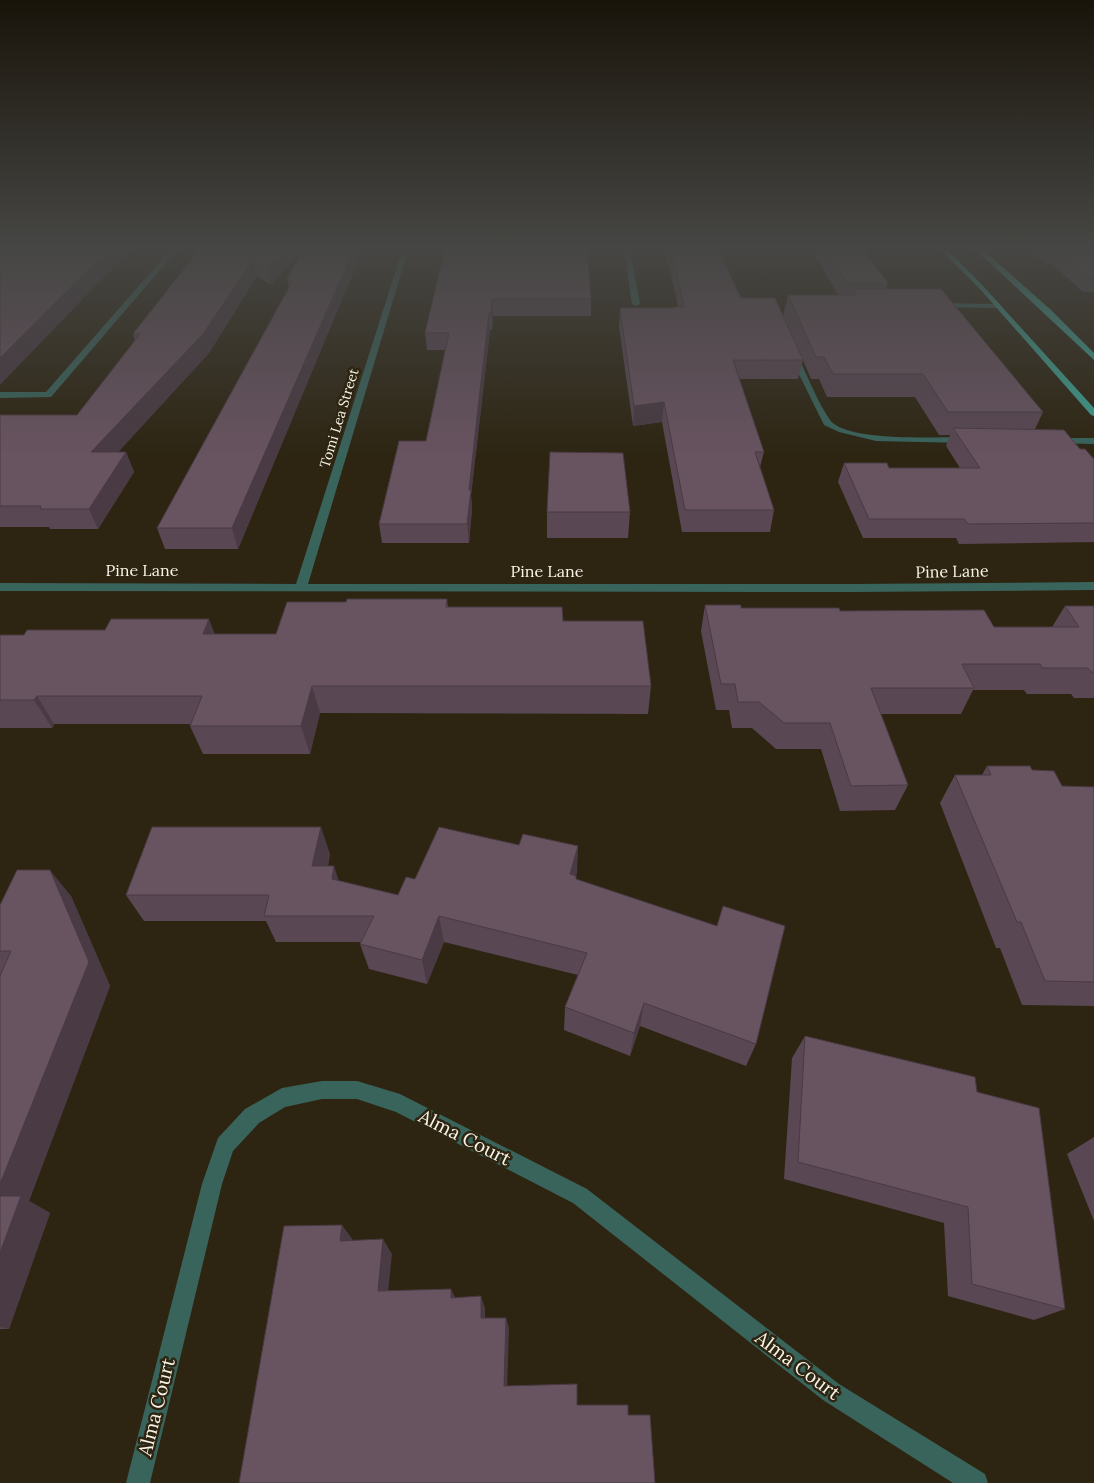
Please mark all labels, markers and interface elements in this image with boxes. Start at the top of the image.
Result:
street label: Tomi Lea Street [315,366,363,470]
street label: Pine Lane [105,560,179,580]
street label: Pine Lane [915,560,989,582]
street label: Pine Lane [510,561,584,581]
street label: Alma Court [414,1103,516,1171]
street label: Alma Court [750,1325,846,1405]
street label: Alma Court [132,1355,180,1460]

